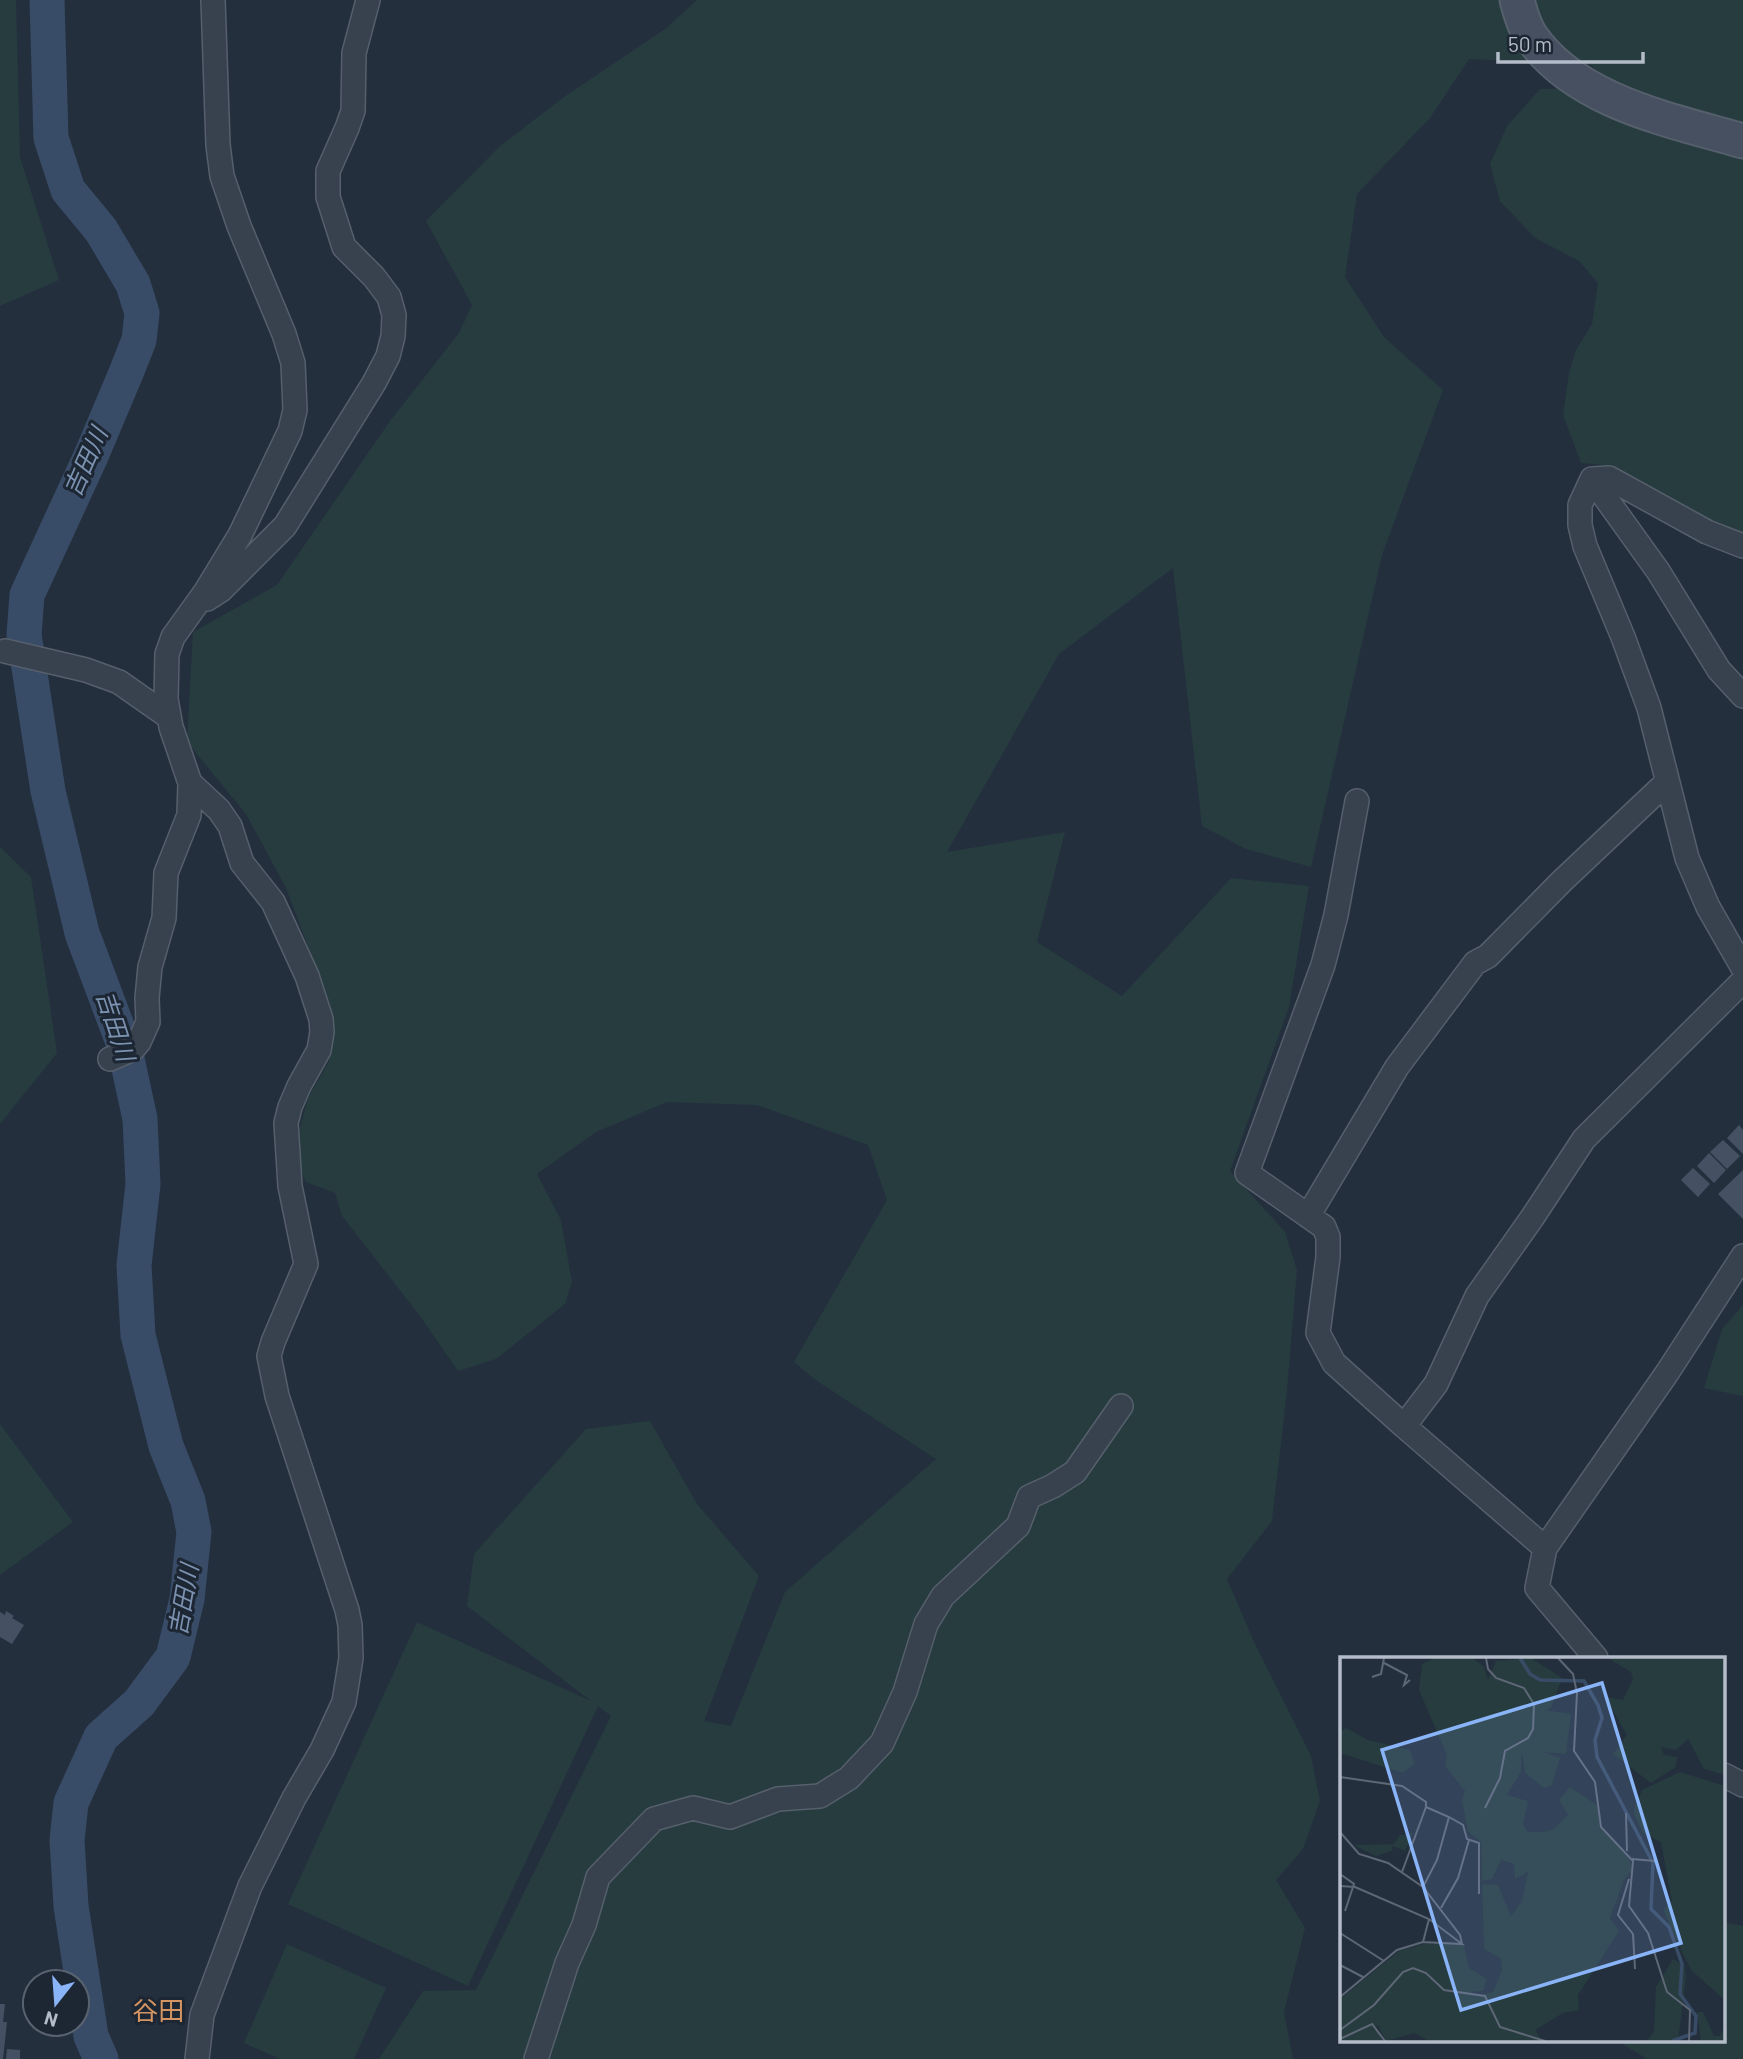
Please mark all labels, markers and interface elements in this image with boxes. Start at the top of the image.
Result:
scale bar [1498,21,1643,65]
text: 50 m [1508,31,1552,56]
water label: 吉田川 [57,420,114,500]
water label: 吉田川 [92,987,142,1067]
water label: 吉田川 [162,1559,204,1638]
inset map [1340,1657,1726,2042]
north arrow [21,1968,91,2038]
district label: 谷田 [132,1994,184,2025]
text: N [41,2007,60,2033]

